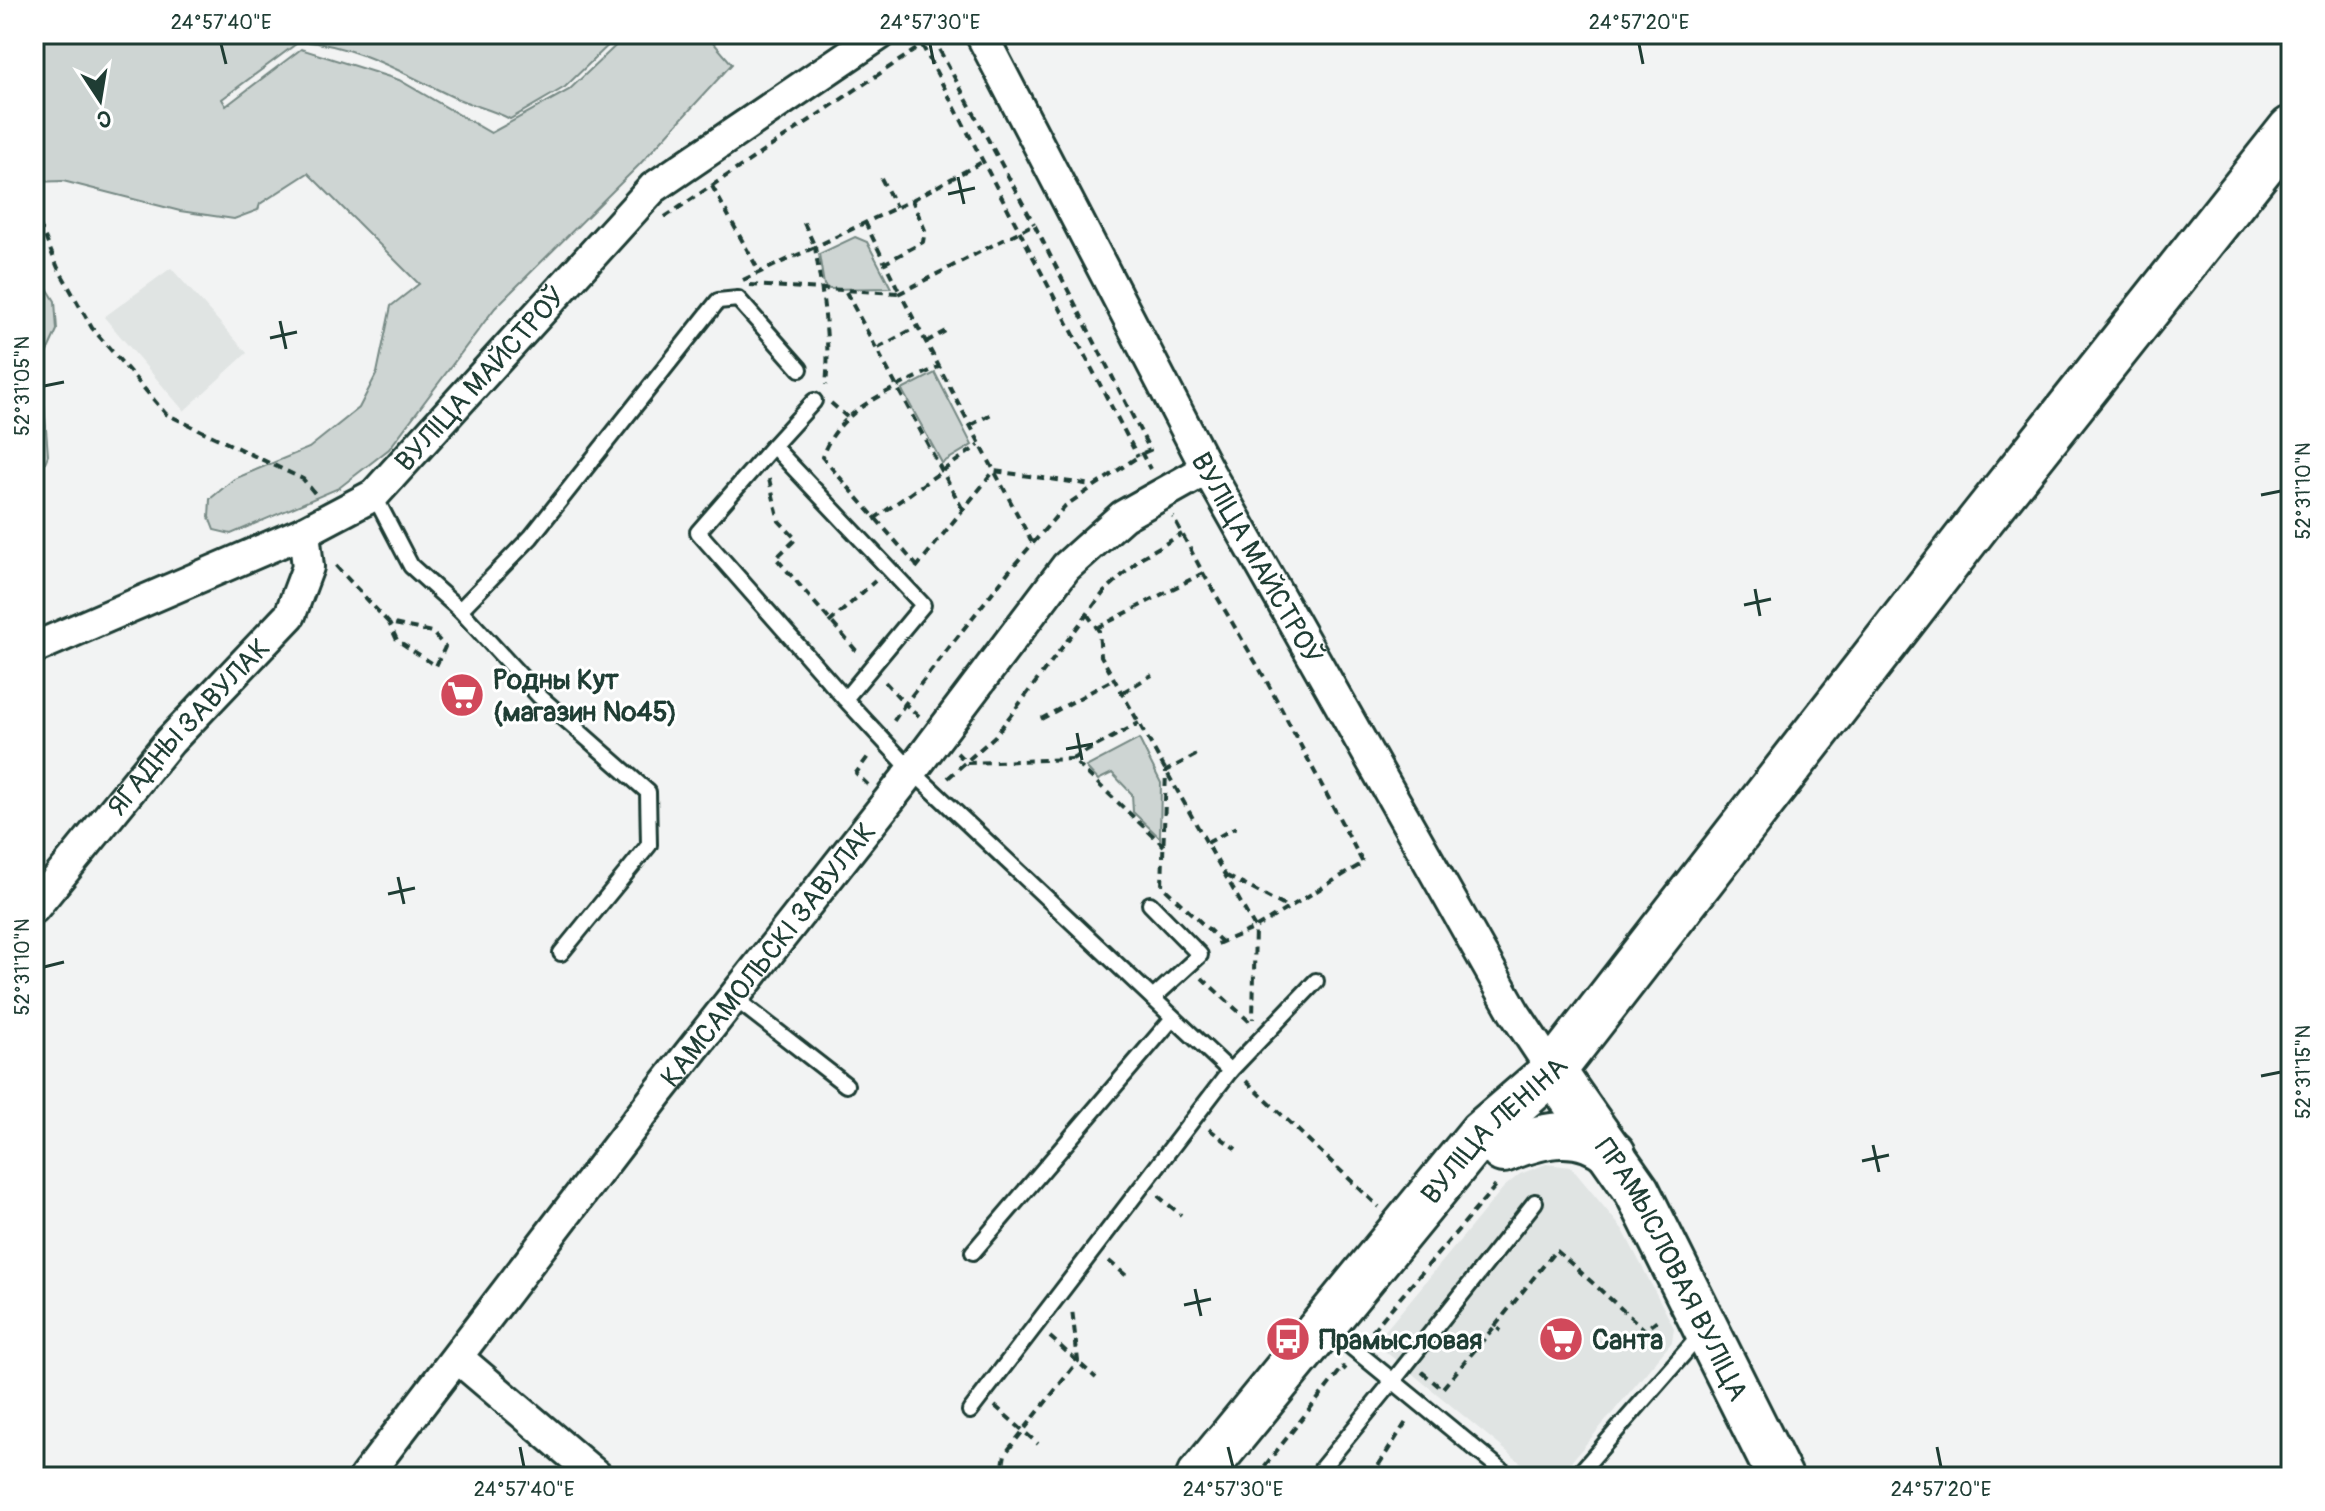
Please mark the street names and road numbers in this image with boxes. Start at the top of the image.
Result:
street label: ВУЛІЦА МАЙСТРОЎ [388,280,574,479]
street label: ВУЛІЦА МАЙСТРОЎ [1182,447,1330,670]
street label: ЯГАДНЫ ЗАВУЛАК [100,631,278,824]
street label: КАМСАМОЛЬСКІ ЗАВУЛАК [654,816,884,1095]
street label: ВУЛІЦА ЛЕНІНА [1414,1051,1576,1212]
street label: ПРАМЫСЛОВАЯ ВУЛІЦА [1586,1132,1755,1407]

